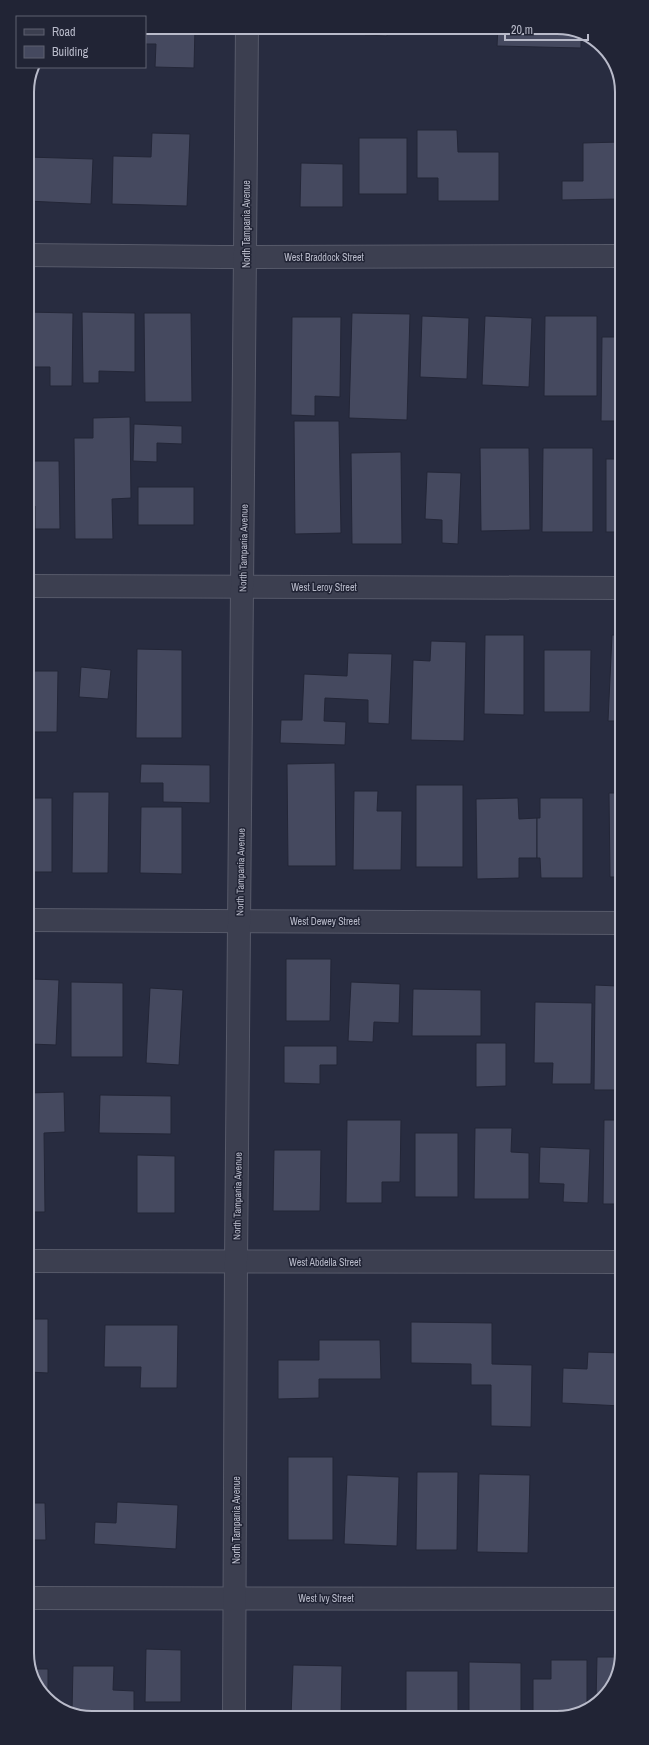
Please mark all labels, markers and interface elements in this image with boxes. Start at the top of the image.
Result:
legend [16,16,146,68]
scale bar [505,16,588,42]
text: 20 m [511,22,533,38]
text: Road [52,24,76,40]
text: Building [52,44,89,60]
street label: North Tampania Avenue [240,180,253,268]
street label: West Braddock Street [284,251,365,264]
street label: North Tampania Avenue [236,504,251,592]
street label: West Leroy Street [291,581,357,594]
street label: North Tampania Avenue [233,828,248,916]
street label: West Dewey Street [290,915,361,928]
street label: North Tampania Avenue [230,1152,245,1240]
street label: West Abdella Street [289,1256,362,1269]
street label: North Tampania Avenue [230,1476,243,1564]
street label: West Ivy Street [298,1592,354,1605]

